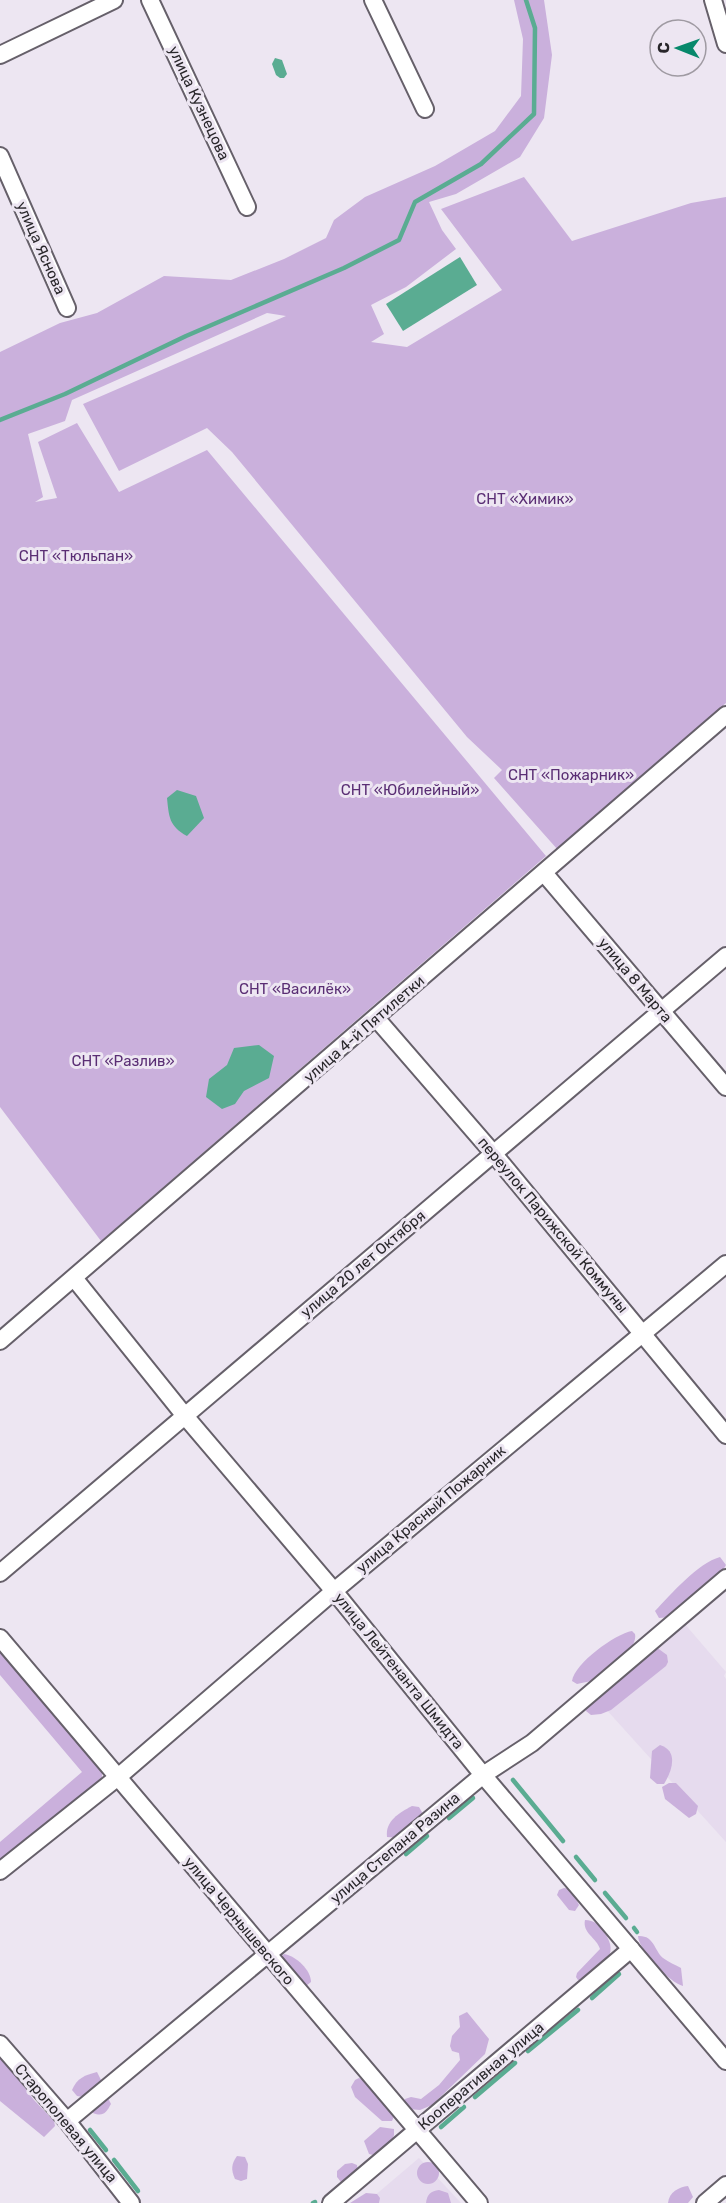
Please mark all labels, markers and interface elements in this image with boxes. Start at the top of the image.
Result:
north arrow [648,18,708,78]
text: С [654,42,673,54]
street label: улица Кузнецова [165,43,233,163]
street label: улица Яснова [13,199,69,297]
park label: СНТ «Химик» [476,490,574,508]
park label: СНТ «Тюльпан» [19,547,133,565]
park label: СНТ «Пожарник» [508,766,634,784]
park label: СНТ «Юбилейный» [341,781,479,799]
street label: улица 8 Марта [594,934,676,1026]
street label: улица 4-й Пятилетки [300,972,428,1086]
park label: СНТ «Василёк» [239,980,351,998]
park label: СНТ «Разлив» [71,1052,175,1070]
street label: переулок Парижской Коммуны [474,1134,632,1316]
street label: улица 20 лет Октября [297,1207,429,1321]
street label: улица Красный Пожарник [353,1441,509,1577]
street label: улица Лейтенанта Шмидта [330,1589,468,1753]
street label: улица Степана Разина [327,1789,463,1907]
street label: улица Чернышевского [180,1853,298,1989]
street label: Кооперативная улица [414,2018,548,2134]
street label: Старополевая улица [11,2060,121,2186]

